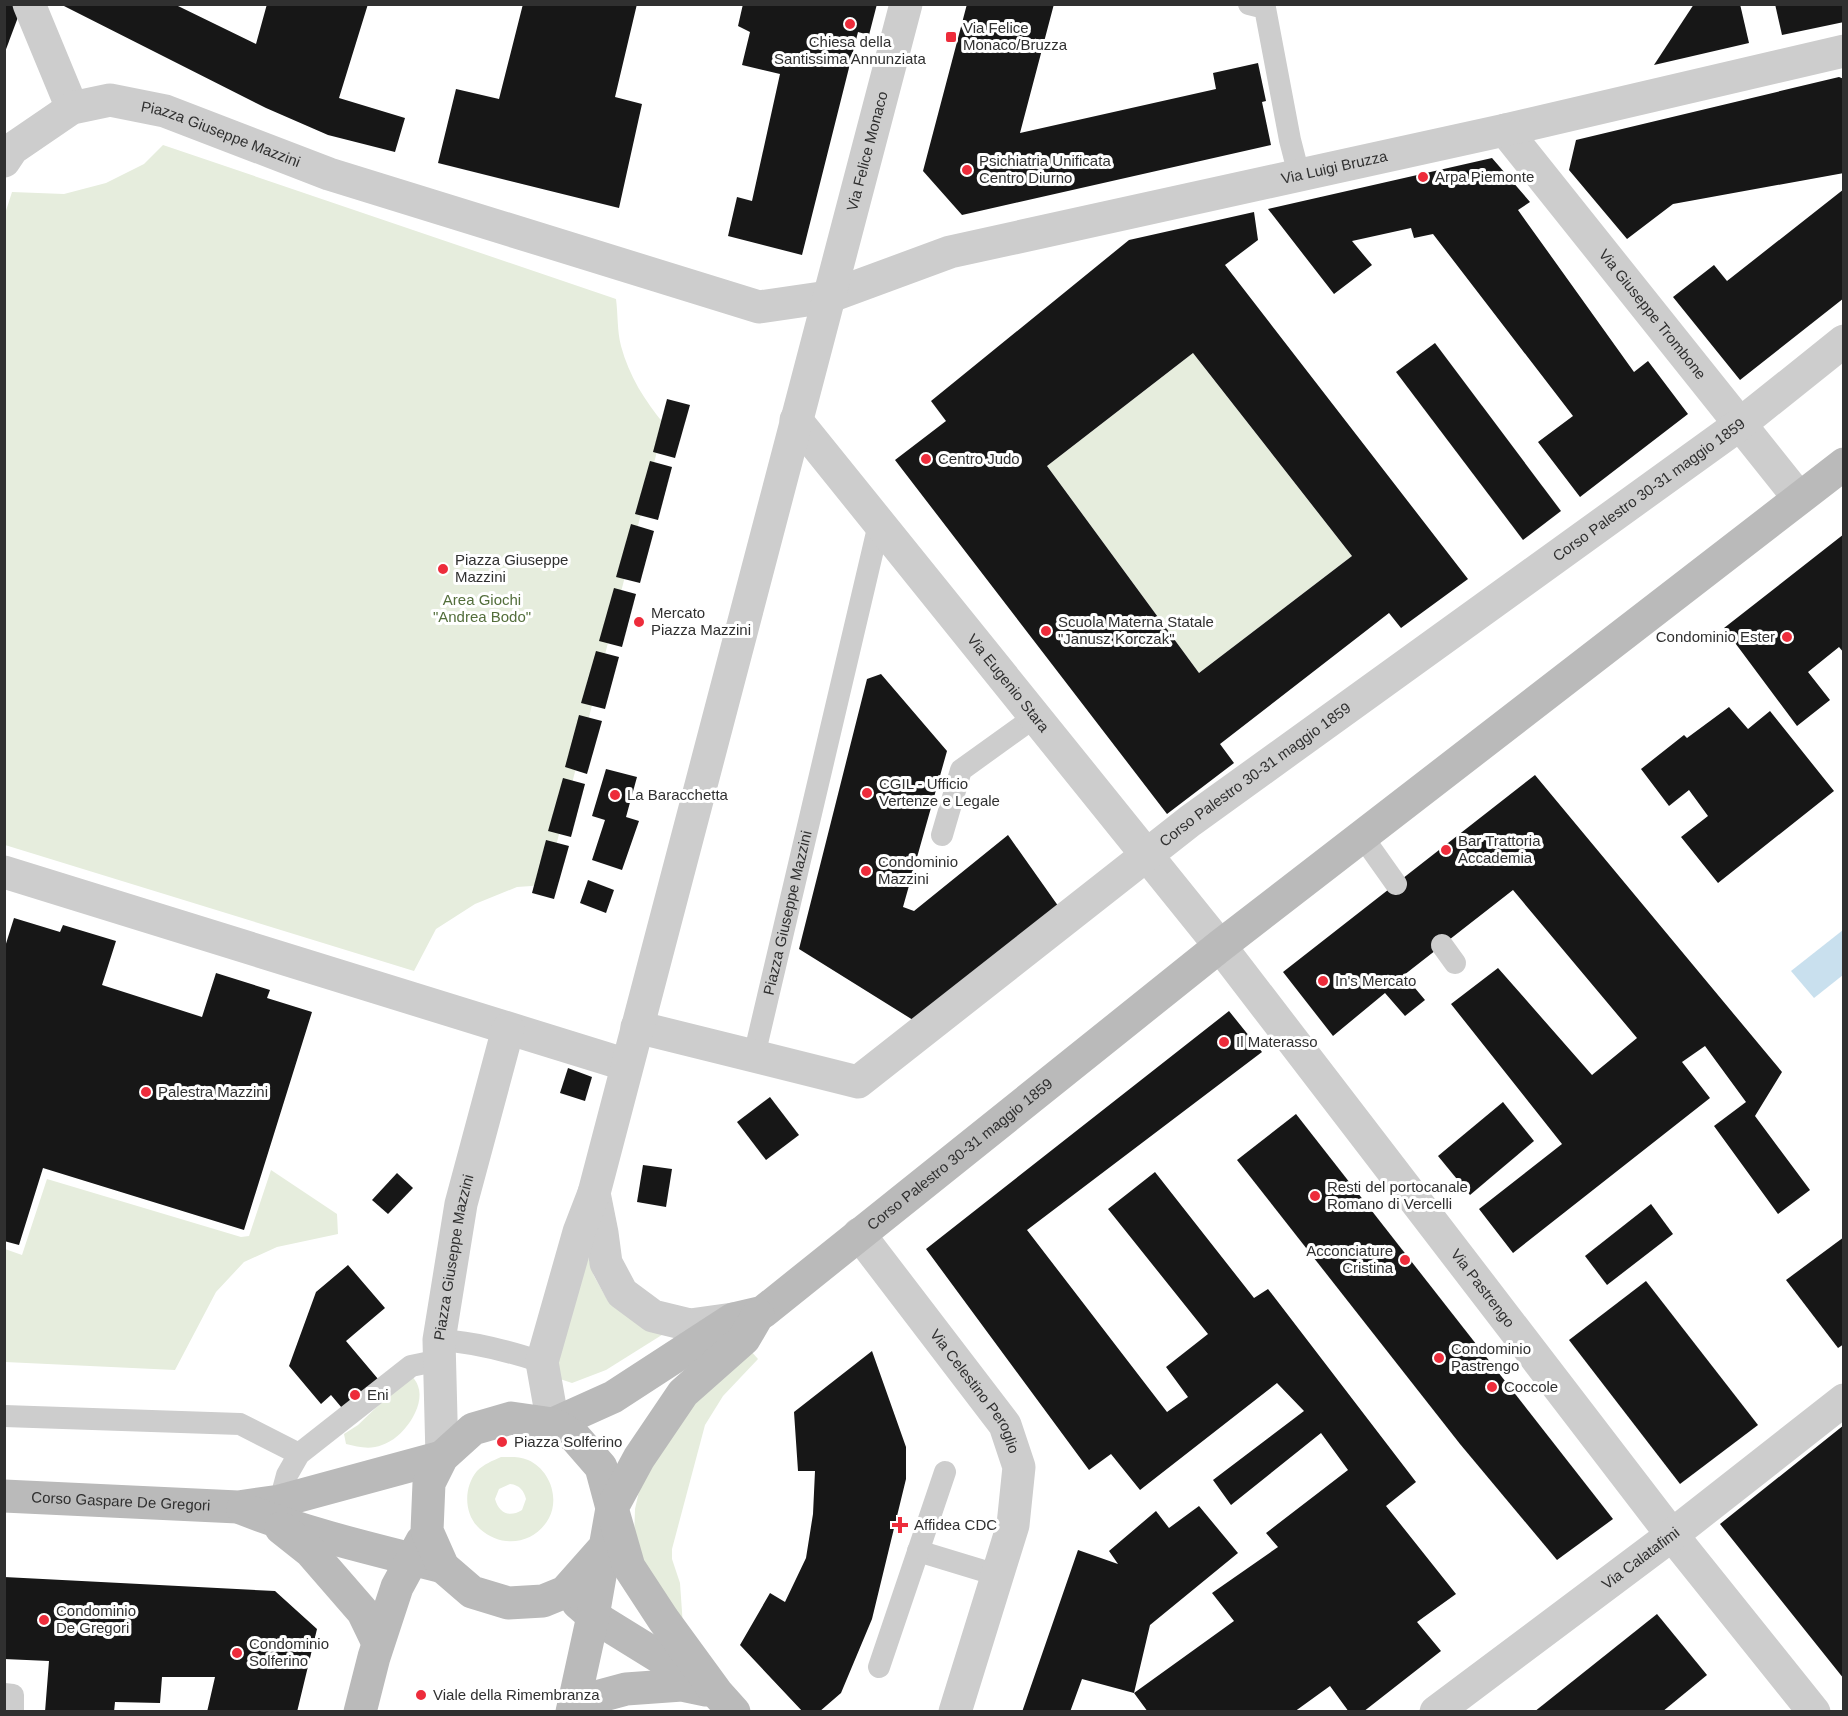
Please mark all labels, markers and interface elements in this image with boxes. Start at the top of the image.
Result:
marker: Chiesa della Santissima Annunziata [843,17,857,31]
place label: Via Felice Monaco/Bruzza [963,19,1068,53]
marker: Via Felice Monaco/Bruzza [944,30,958,44]
place label: Chiesa della Santissima Annunziata [774,33,927,67]
street label: Via Felice Monaco [843,89,891,213]
street label: Piazza Giuseppe Mazzini [140,97,303,170]
street label: Via Luigi Bruzza [1280,147,1389,187]
place label: Psichiatria Unificata Centro Diurno [979,152,1111,186]
marker: Psichiatria Unificata Centro Diurno [960,163,974,177]
place label: Arpa Piemonte [1435,168,1534,185]
marker: Arpa Piemonte [1416,170,1430,184]
street label: Via Giuseppe Trombone [1596,246,1710,382]
street label: Corso Palestro 30-31 maggio 1859 [1549,415,1748,564]
place label: Centro Judo [938,450,1020,467]
marker: Centro Judo [919,452,933,466]
place label: Piazza Giuseppe Mazzini [455,551,568,585]
marker: Piazza Giuseppe Mazzini [436,562,450,576]
park label: Area Giochi "Andrea Bodo" [433,591,531,625]
place label: Mercato Piazza Mazzini [651,604,751,638]
place label: Scuola Materna Statale "Janusz Korczak" [1058,613,1214,647]
marker: Mercato Piazza Mazzini [632,615,646,629]
marker: Scuola Materna Statale "Janusz Korczak" [1039,624,1053,638]
place label: Condominio Ester [1656,628,1775,645]
marker: Condominio Ester [1780,630,1794,644]
street label: Via Eugenio Stara [964,631,1053,736]
street label: Corso Palestro 30-31 maggio 1859 [1156,699,1354,850]
place label: CGIL - Ufficio Vertenze e Legale [879,775,1000,809]
place label: La Baracchetta [627,786,729,803]
marker: CGIL - Ufficio Vertenze e Legale [860,786,874,800]
marker: La Baracchetta [608,788,622,802]
street label: Piazza Giuseppe Mazzini [760,829,815,997]
place label: Bar Trattoria Accademia [1458,832,1541,866]
marker: Bar Trattoria Accademia [1439,843,1453,857]
place label: Condominio Mazzini [878,853,958,887]
marker: Condominio Mazzini [859,864,873,878]
place label: In's Mercato [1335,972,1416,989]
marker: In's Mercato [1316,974,1330,988]
place label: Il Materasso [1236,1033,1318,1050]
marker: Il Materasso [1217,1035,1231,1049]
street label: Corso Palestro 30-31 maggio 1859 [863,1075,1056,1233]
place label: Palestra Mazzini [158,1083,268,1100]
marker: Palestra Mazzini [139,1085,153,1099]
street label: Piazza Giuseppe Mazzini [430,1172,477,1342]
place label: Resti del portocanale Romano di Vercelli [1327,1178,1468,1212]
marker: Resti del portocanale Romano di Vercelli [1308,1189,1322,1203]
place label: Acconciature Cristina [1306,1242,1394,1276]
street label: Via Pastrengo [1448,1245,1518,1330]
marker: Acconciature Cristina [1398,1253,1412,1267]
street label: Via Celestino Peroglio [927,1326,1023,1455]
place label: Condominio Pastrengo [1451,1340,1531,1374]
marker: Condominio Pastrengo [1432,1351,1446,1365]
place label: Coccole [1504,1378,1558,1395]
marker: Coccole [1485,1380,1499,1394]
place label: Eni [367,1386,389,1403]
marker: Eni [348,1388,362,1402]
place label: Piazza Solferino [514,1433,622,1450]
marker: Piazza Solferino [495,1435,509,1449]
street label: Corso Gaspare De Gregori [31,1488,211,1514]
marker: Affidea CDC [891,1516,909,1534]
place label: Affidea CDC [914,1516,997,1533]
street label: Via Calatafimi [1598,1523,1683,1593]
place label: Condominio De Gregori [56,1602,136,1636]
marker: Condominio De Gregori [37,1613,51,1627]
place label: Condominio Solferino [249,1635,329,1669]
marker: Condominio Solferino [230,1646,244,1660]
place label: Viale della Rimembranza [433,1686,600,1703]
marker: Viale della Rimembranza [414,1688,428,1702]

